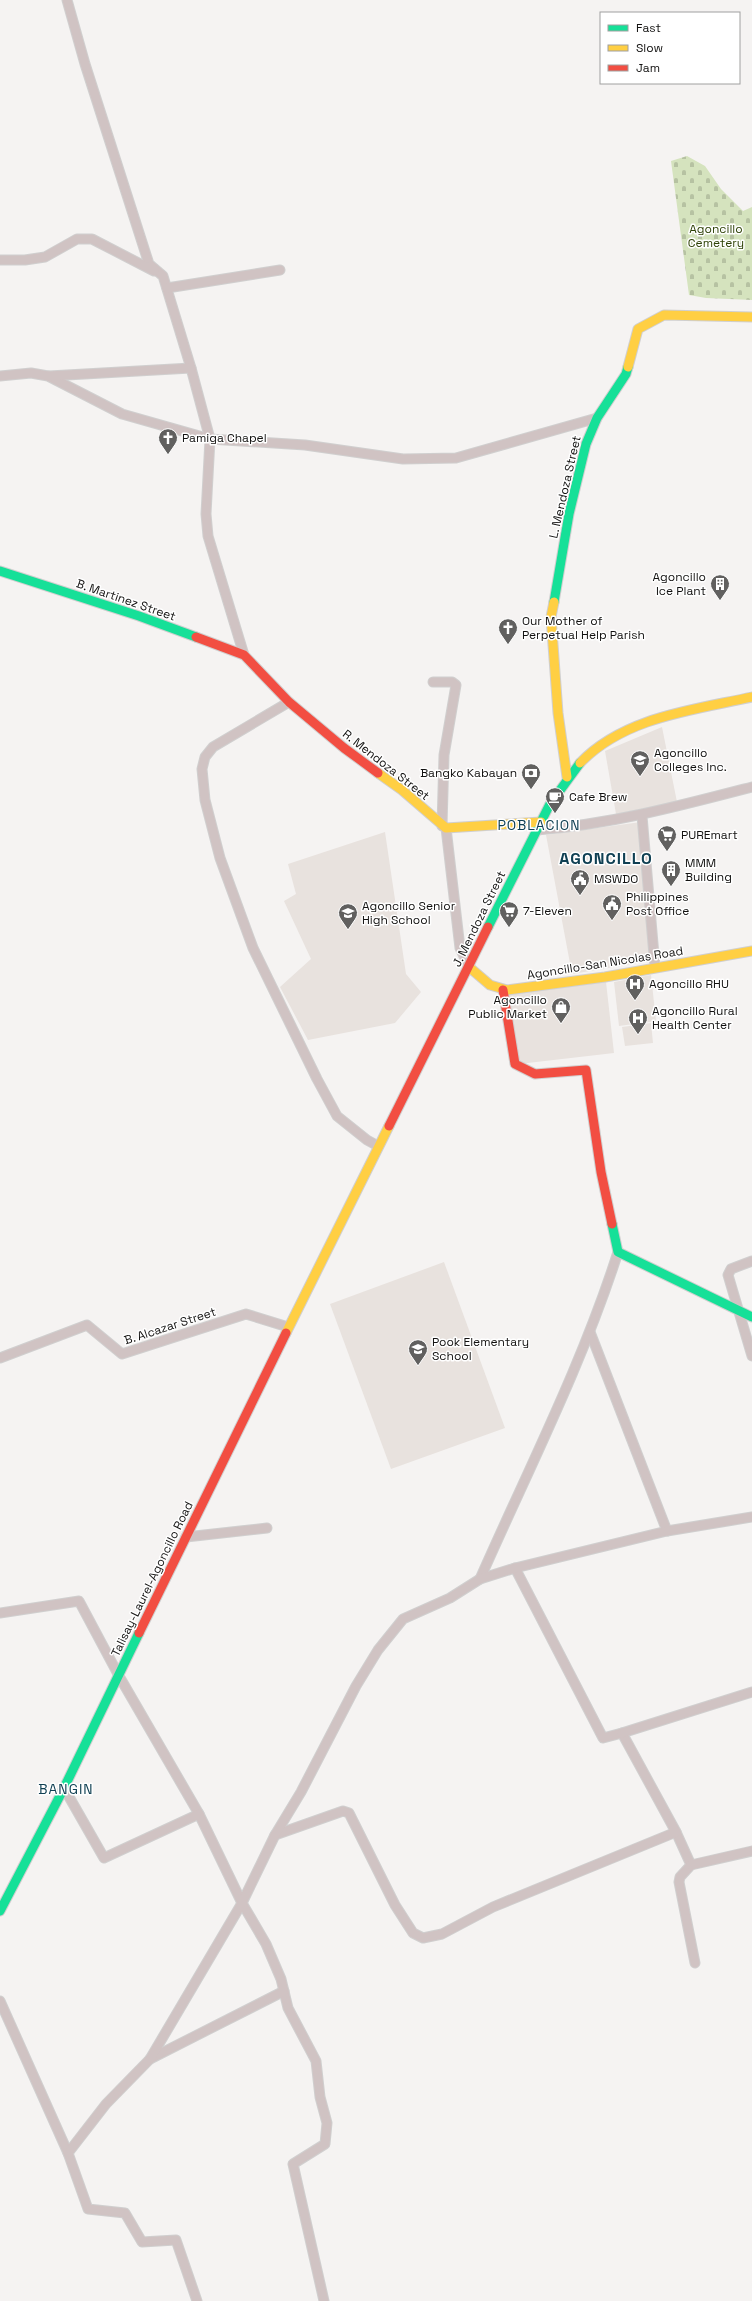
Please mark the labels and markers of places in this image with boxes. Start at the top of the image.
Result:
church icon: Pamiga Chapel [157,427,179,455]
place label: Pamiga Chapel [182,430,267,446]
place label: Agoncillo Ice Plant [653,569,706,599]
building icon: Agoncillo Ice Plant [709,573,731,601]
place label: Our Mother of Perpetual Help Parish [522,613,645,643]
church icon: Our Mother of Perpetual Help Parish [497,617,519,645]
place label: Agoncillo Colleges Inc. [654,745,727,775]
school or university icon: Agoncillo Colleges Inc. [629,749,651,777]
bank icon: Bangko Kabayan [520,762,542,790]
place label: Bangko Kabayan [420,765,517,781]
cafe icon: Cafe Brew [544,786,566,814]
place label: Cafe Brew [569,789,627,805]
supermarket icon: PUREmart [656,824,678,852]
place label: PUREmart [681,827,738,843]
place label: MMM Building [685,855,732,885]
building icon: MMM Building [660,859,682,887]
public building icon: MSWDO [569,868,591,896]
place label: MSWDO [594,871,638,887]
place label: Philippines Post Office [626,889,689,919]
public building icon: Philippines Post Office [601,893,623,921]
place label: Agoncillo Senior High School [362,898,456,928]
supermarket icon: 7-Eleven [498,900,520,928]
school or university icon: Agoncillo Senior High School [337,902,359,930]
place label: 7-Eleven [523,903,572,919]
hospital icon: Agoncillo RHU [624,973,646,1001]
place label: Agoncillo RHU [649,976,729,992]
place label: Agoncillo Public Market [468,992,547,1022]
shop icon: Agoncillo Public Market [550,996,572,1024]
place label: Agoncillo Rural Health Center [652,1003,738,1033]
hospital icon: Agoncillo Rural Health Center [627,1007,649,1035]
place label: Pook Elementary School [432,1334,529,1364]
school or university icon: Pook Elementary School [407,1338,429,1366]

